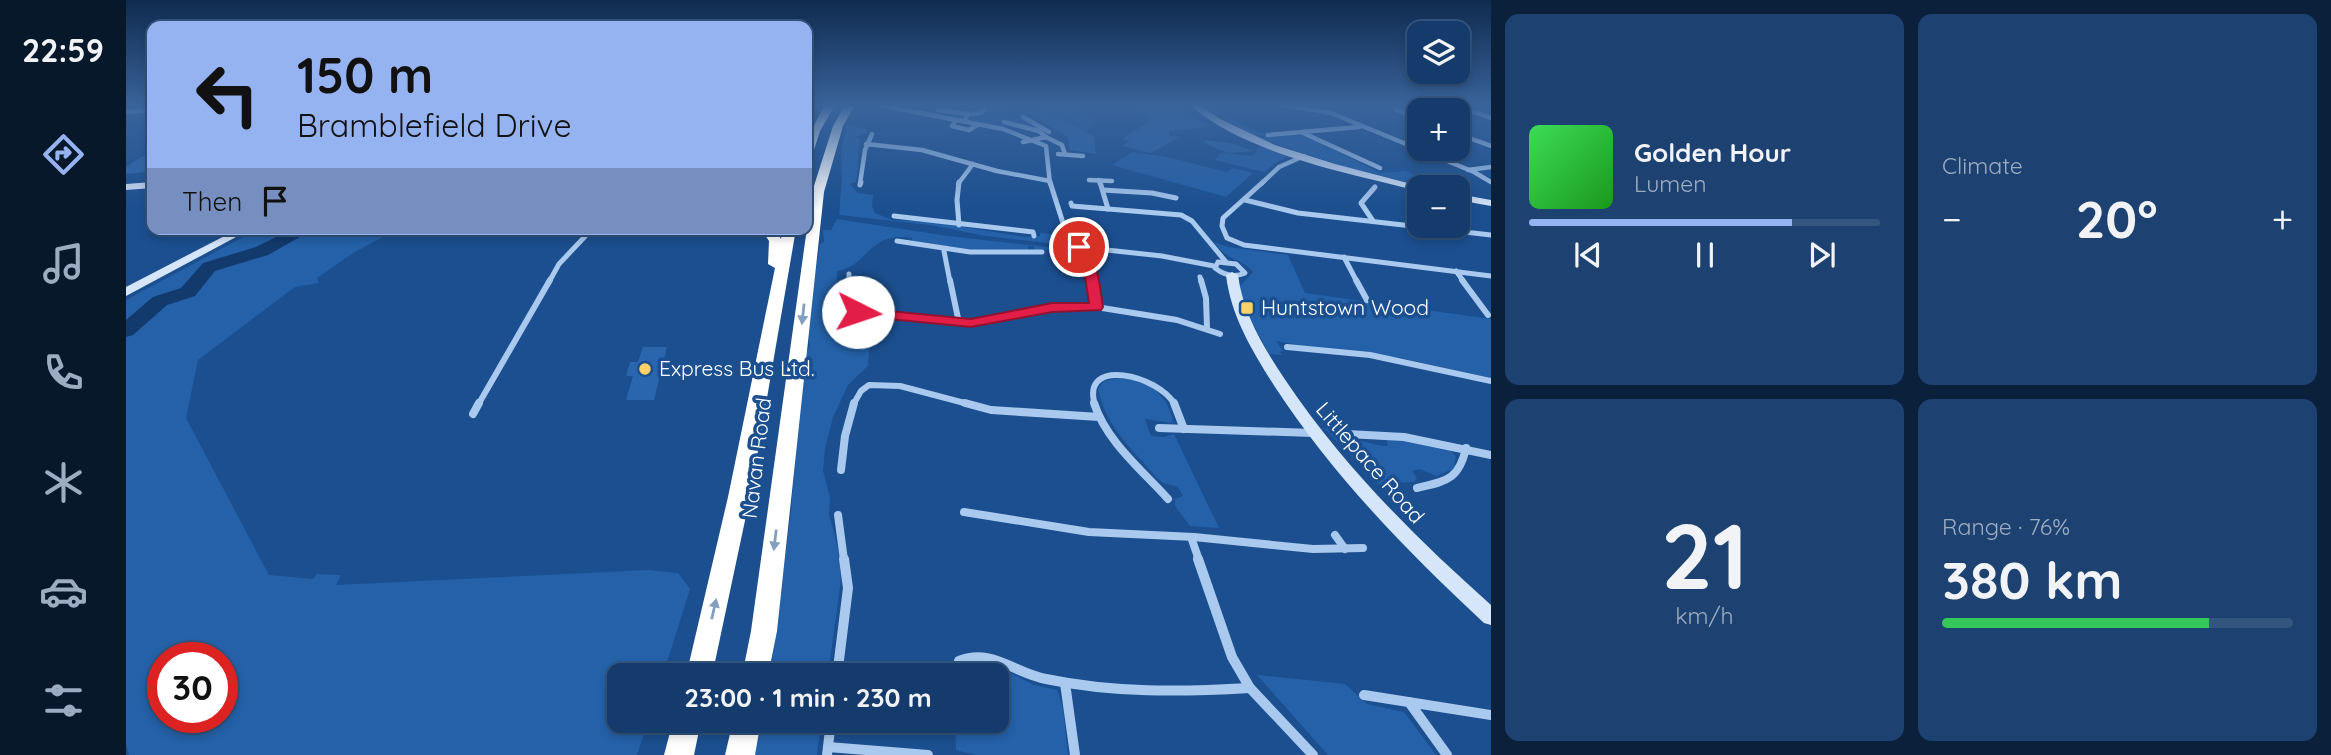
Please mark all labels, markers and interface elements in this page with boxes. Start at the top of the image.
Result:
map controls [1407,21,1470,238]
button: layers [1407,21,1470,84]
text: 22:59 [22,30,104,70]
text: 150 m [297,44,433,105]
icon: left [182,49,273,140]
button: + [1407,98,1470,161]
text: Bramblefield Drive [297,105,571,145]
icon: directions [39,130,88,179]
text: Golden Hour [1634,136,1791,169]
text: Climate [1942,151,2023,180]
text: Lumen [1634,169,1707,198]
button: − [1407,175,1470,238]
icon: arrive [256,182,294,220]
text: Then [182,185,242,218]
text: 20° [2076,186,2158,251]
text: − [1942,195,1962,243]
text: + [2272,195,2293,243]
pin [1049,217,1109,277]
icon: arrive [1060,228,1098,266]
icon: previous [1569,236,1607,274]
icon: pause [1686,236,1724,274]
icon: next [1803,236,1841,274]
icon: music [39,239,88,288]
position arrow [821,275,895,349]
place label: Huntstown Wood [1261,294,1429,320]
marker: Huntstown Wood [1239,300,1255,316]
one-way arrow [797,304,808,326]
icon: phone [39,348,88,397]
place label: Express Bus Ltd. [659,355,815,381]
marker: Express Bus Ltd. [637,361,653,377]
street label: Navan Road [736,396,776,520]
street label: Littlepace Road [1311,396,1431,528]
icon: climate [39,458,88,507]
text: 21 [1661,498,1748,612]
text: Range · 76% [1942,512,2070,541]
one-way arrow [769,529,780,551]
text: 380 km [1942,547,2122,612]
icon: car [39,567,88,616]
one-way arrow [709,598,720,620]
text: km/h [1675,601,1734,630]
speed limit sign: 30 [147,642,238,733]
icon: filters [39,676,88,725]
text: 23:00 · 1 min · 230 m [684,681,932,714]

